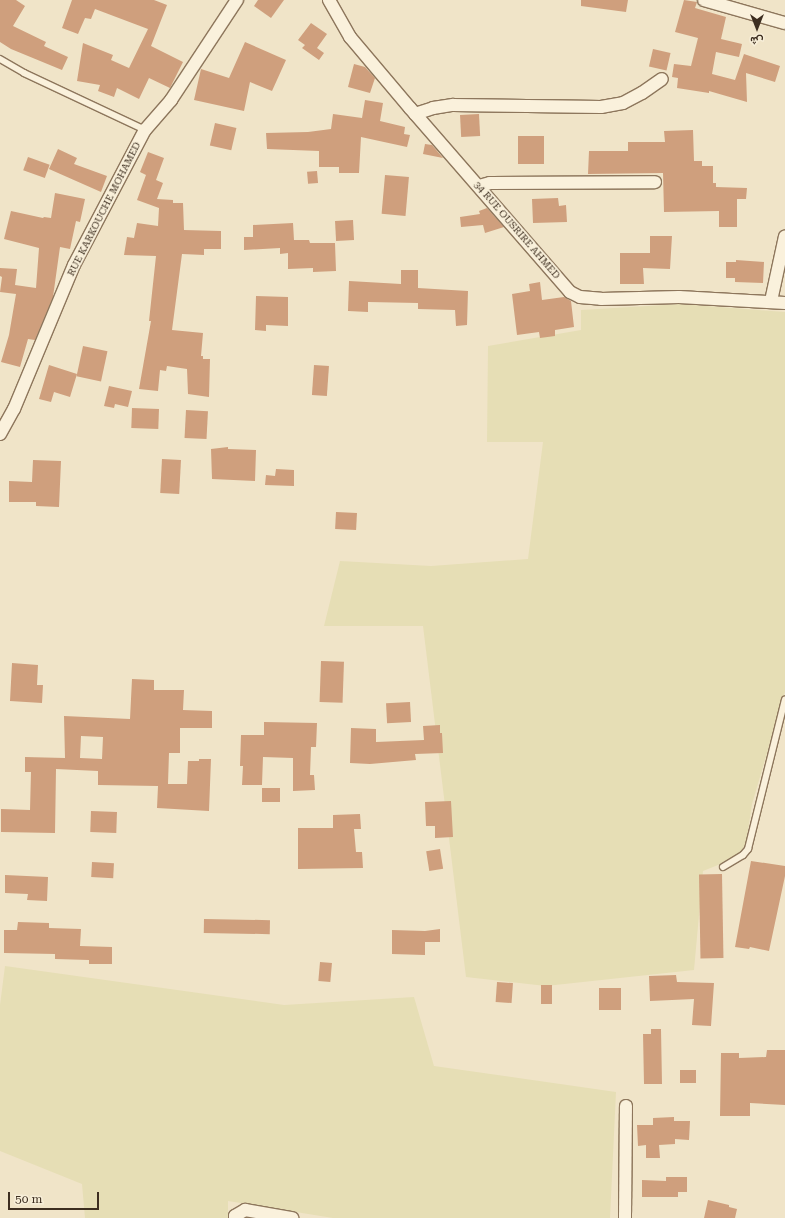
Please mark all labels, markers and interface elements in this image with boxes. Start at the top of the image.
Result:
north arrow [737,8,777,48]
text: ش [750,34,764,47]
street label: RUE KARKOUCHE MOHAMED [65,140,143,278]
street label: 34 RUE OUSRIRE AHMED [471,179,563,281]
scale bar [10,1184,101,1210]
text: 50 m [15,1192,42,1206]

